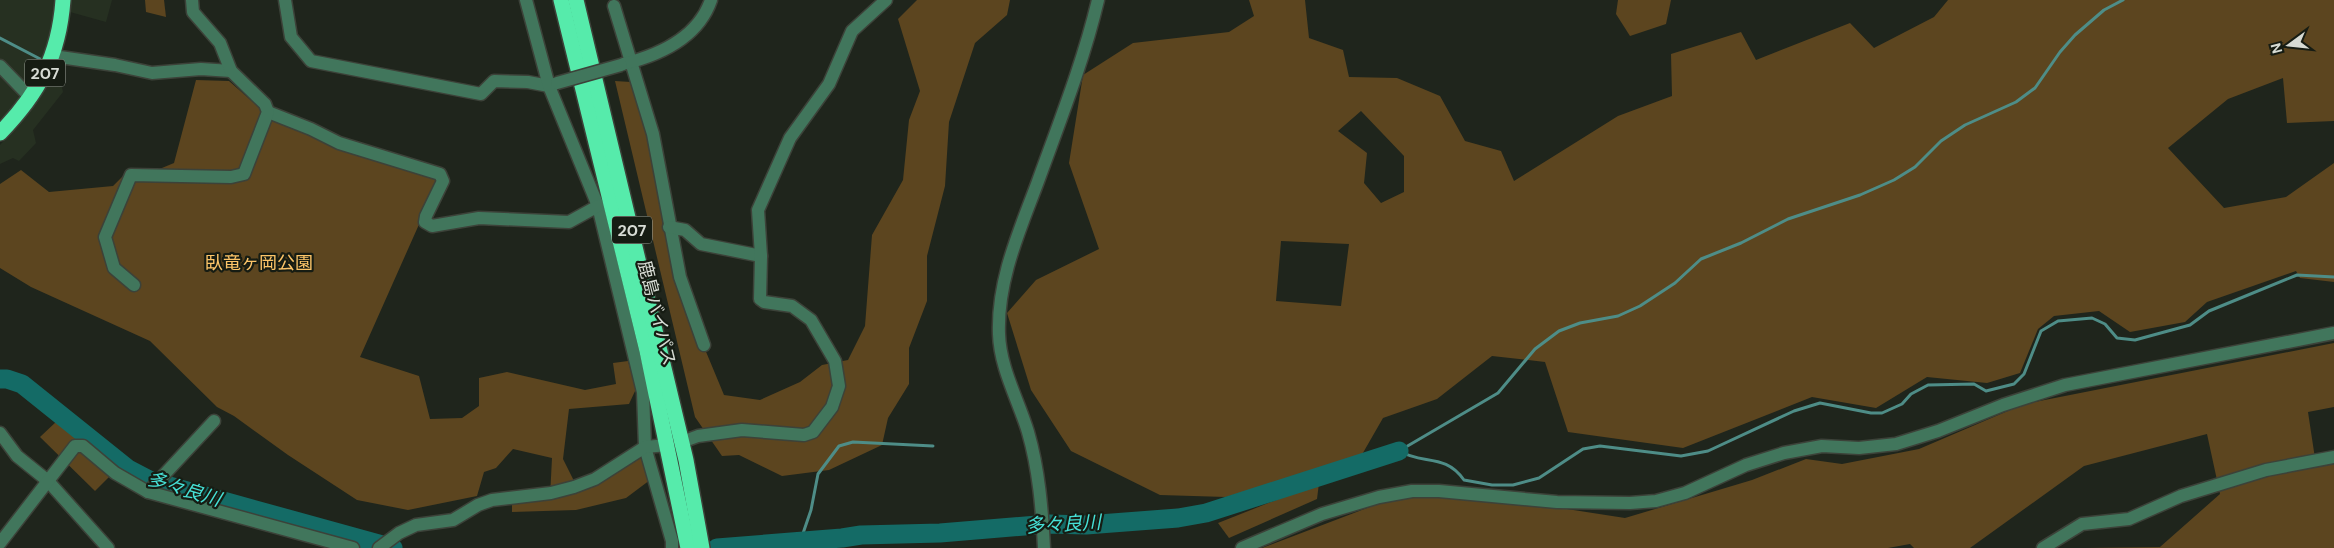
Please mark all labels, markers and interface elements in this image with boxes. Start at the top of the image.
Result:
north arrow [2264,20,2314,70]
text: N [2266,41,2286,56]
road number: 207 [25,59,65,86]
road number: 207 [612,216,652,244]
park label: 臥竜ヶ岡公園 [205,251,313,275]
street label: 鹿島バイパス [632,258,682,368]
water label: 多々良川 [144,466,226,513]
water label: 多々良川 [1024,509,1104,538]

